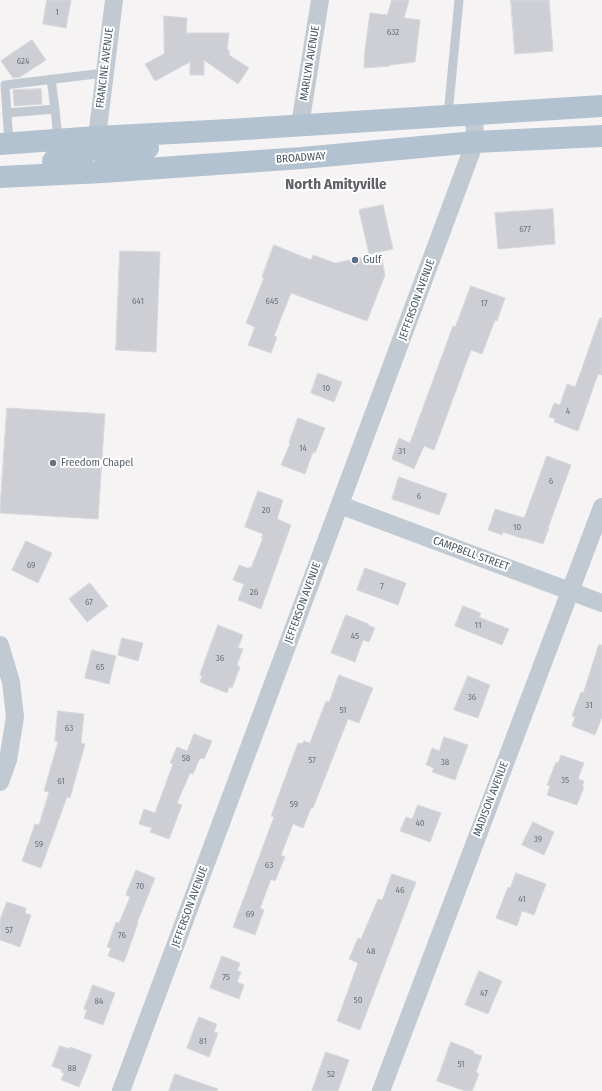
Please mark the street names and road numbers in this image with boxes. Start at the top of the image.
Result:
street label: MARILYN AVENUE [298,25,322,101]
street label: FRANCINE AVENUE [94,27,116,109]
street label: BROADWAY [276,150,326,166]
street label: JEFFERSON AVENUE [396,258,438,342]
street label: CAMPBELL STREET [431,534,511,574]
street label: JEFFERSON AVENUE [282,561,324,645]
street label: MADISON AVENUE [471,760,511,838]
street label: JEFFERSON AVENUE [169,865,211,949]

